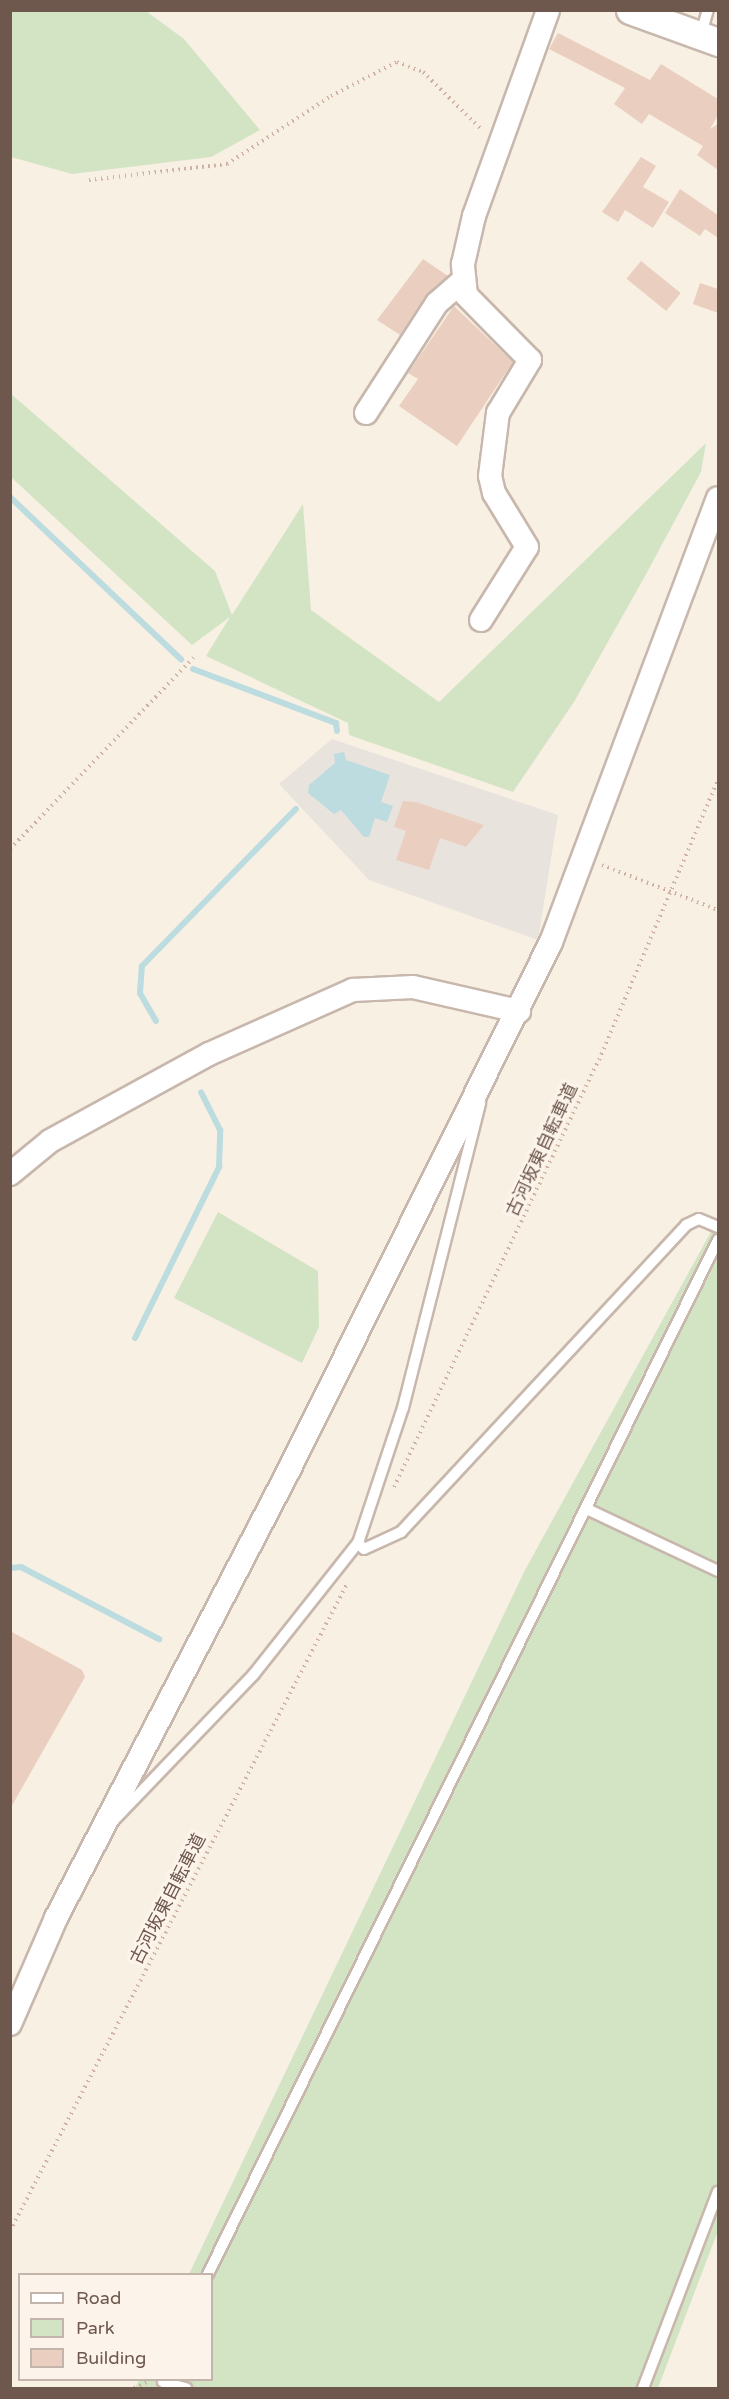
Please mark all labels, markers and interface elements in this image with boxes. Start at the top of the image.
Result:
street label: 古河坂東自転車道 [502,1080,582,1220]
street label: 古河坂東自転車道 [126,1830,210,1968]
legend [18,2273,213,2381]
text: Road [76,2287,121,2309]
text: Park [76,2317,114,2339]
text: Building [76,2347,146,2369]

